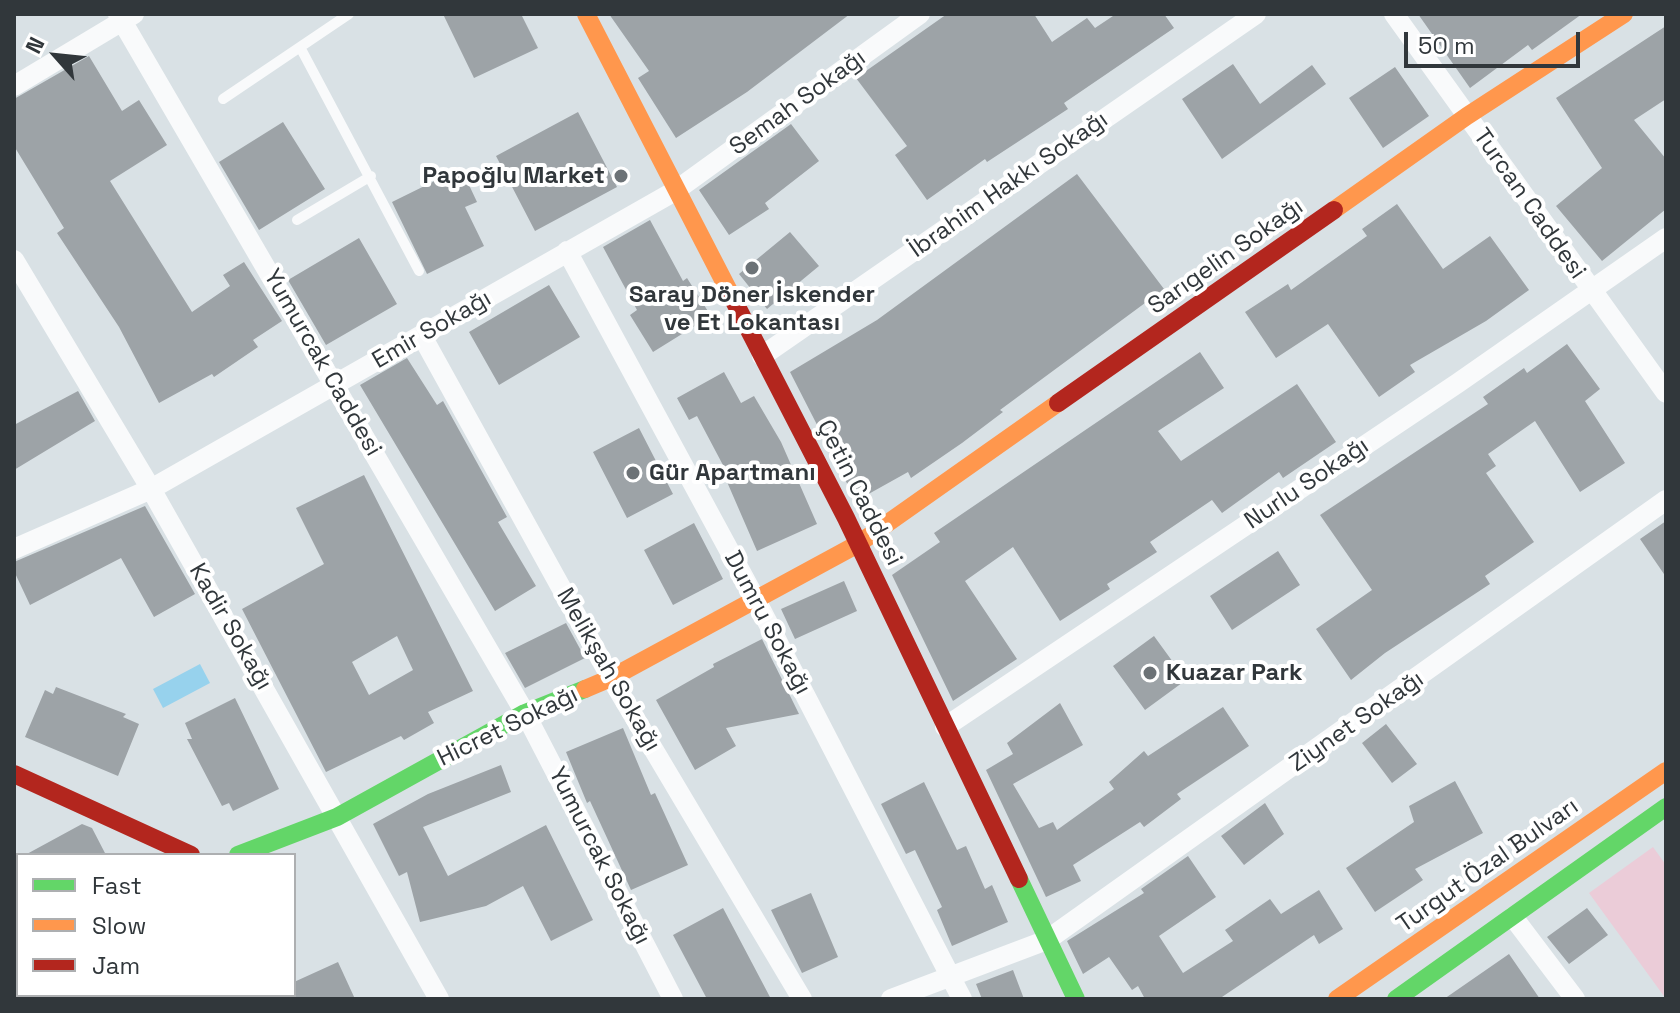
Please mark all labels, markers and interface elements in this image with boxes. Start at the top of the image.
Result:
north arrow [16,16,96,96]
scale bar [1408,16,1584,66]
text: 50 m [1418,30,1475,61]
text: N [19,32,50,58]
street label: Semah Sokağı [724,44,872,162]
street label: İbrahim Hakkı Sokağı [904,106,1114,264]
street label: Turcan Caddesi [1466,123,1592,285]
place label: Papoğlu Market [423,162,605,190]
marker: Papoğlu Market [612,167,630,185]
street label: Sarıgelin Sokağı [1143,193,1309,321]
marker: Saray Döner İskender ve Et Lokantası [743,259,761,277]
street label: Yumurcak Caddesi [257,264,387,462]
place label: Saray Döner İskender ve Et Lokantası [629,281,875,337]
street label: Emir Sokağı [368,284,496,376]
street label: Çetin Caddesi [810,415,908,571]
street label: Nurlu Sokağı [1240,432,1374,536]
place label: Gür Apartmanı [649,459,816,487]
marker: Gür Apartmanı [624,464,642,482]
street label: Dumru Sokağı [717,546,817,700]
street label: Kadir Sokağı [182,558,278,696]
street label: Melikşah Sokağı [550,583,666,757]
place label: Kuazar Park [1166,659,1302,687]
marker: Kuazar Park [1141,664,1159,682]
street label: Ziynet Sokağı [1284,665,1430,779]
street label: Hicret Sokağı [433,681,583,773]
street label: Yumurcak Sokağı [542,762,656,950]
street label: Turgut Özal Bulvarı [1392,793,1584,939]
legend [16,853,296,997]
text: Fast [92,870,142,901]
text: Slow [92,910,146,941]
text: Jam [92,950,140,981]

